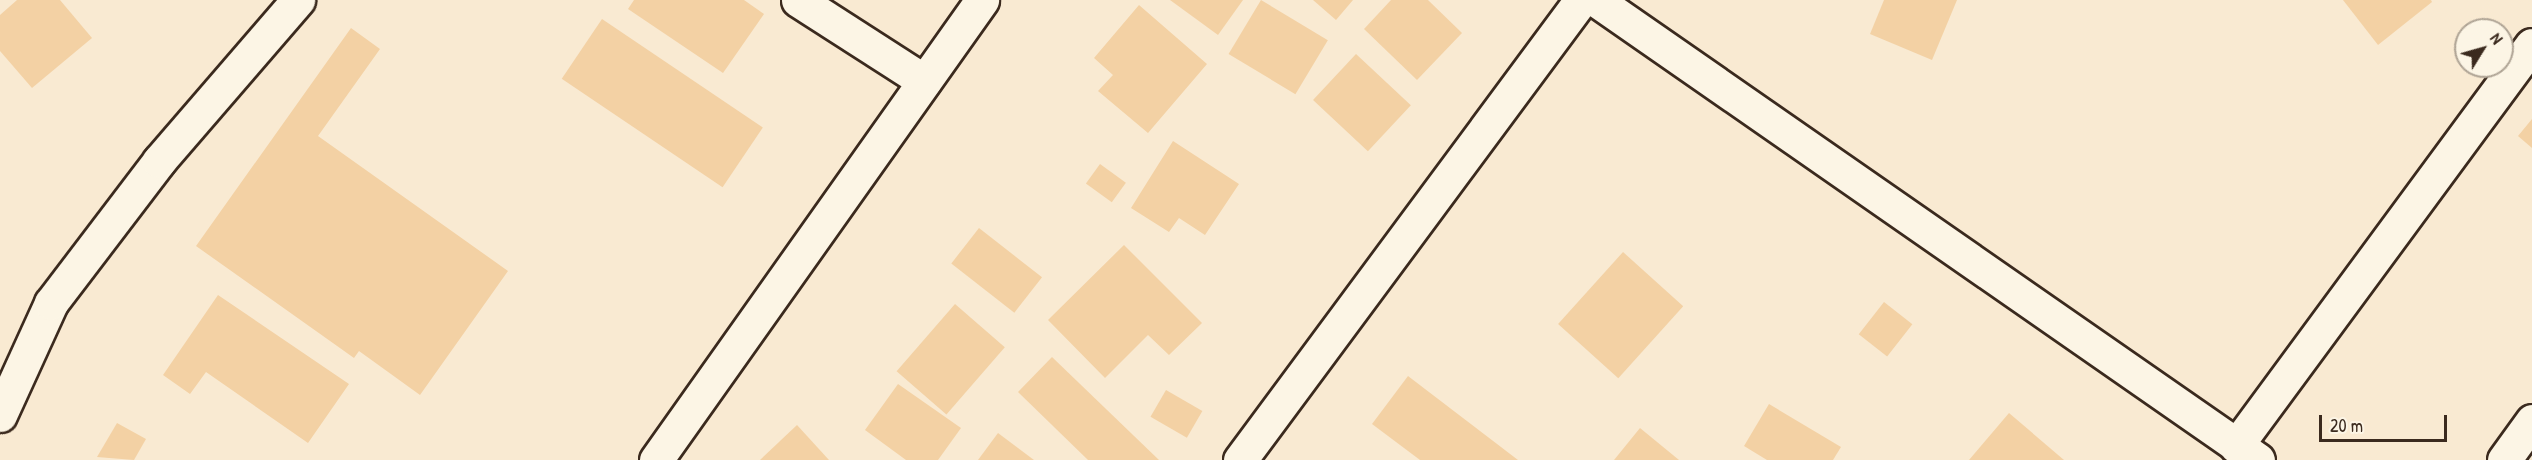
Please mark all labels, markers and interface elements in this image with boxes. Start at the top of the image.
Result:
north arrow [2454,18,2514,78]
text: N [2485,28,2508,48]
scale bar [2322,403,2450,441]
text: 20 m [2330,413,2363,438]

